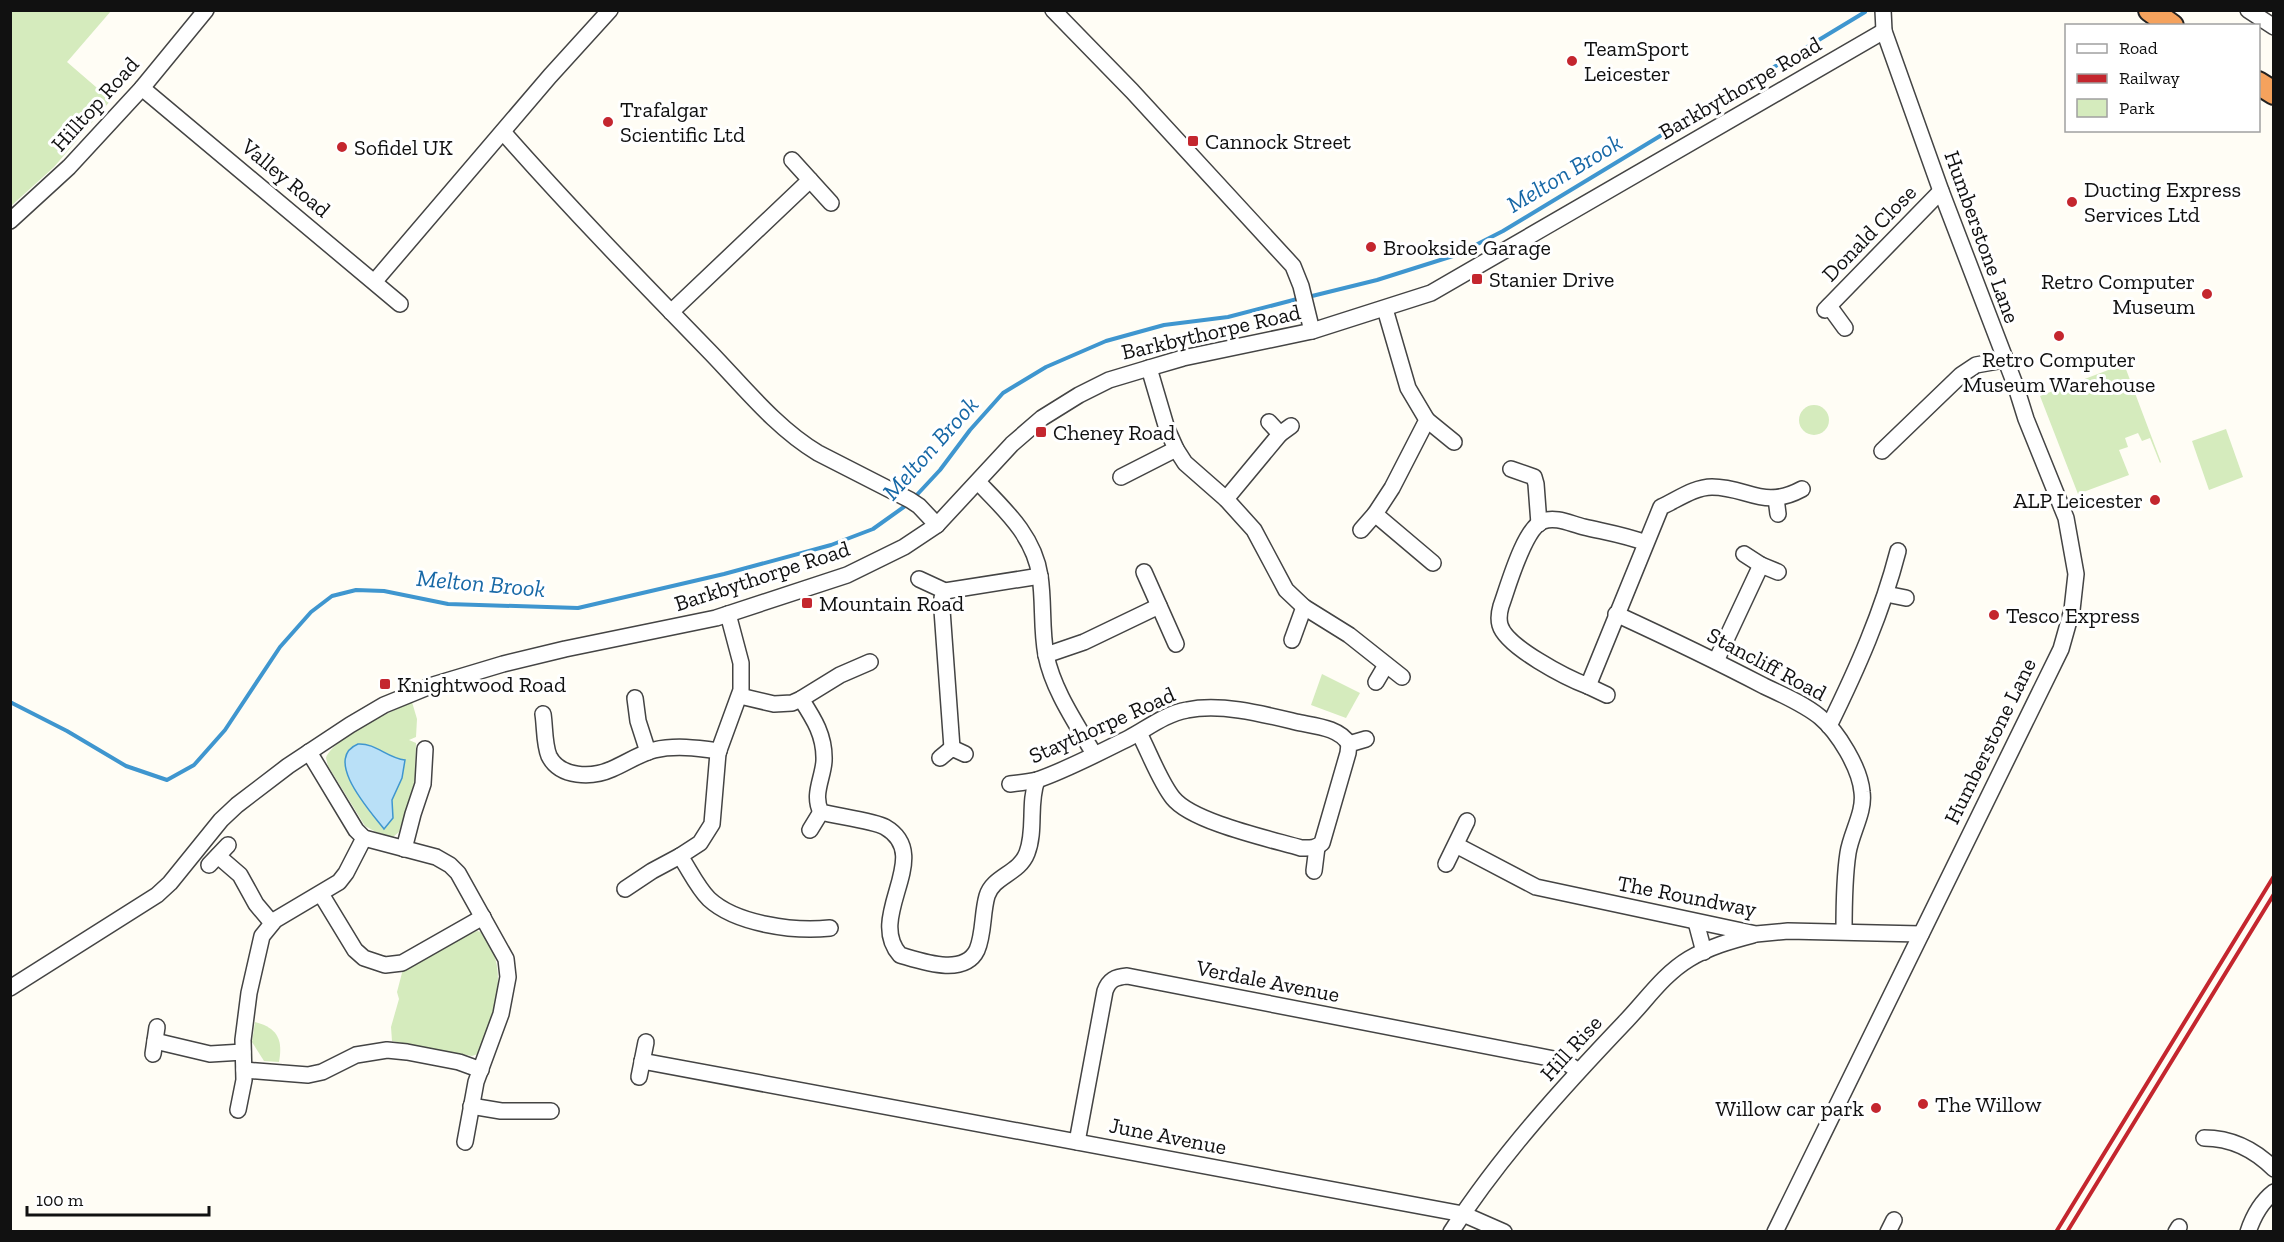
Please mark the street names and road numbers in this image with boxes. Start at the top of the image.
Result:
street label: Barkbythorpe Road [1654,31,1826,145]
street label: Hilltop Road [45,51,145,157]
street label: Valley Road [235,132,336,223]
street label: Humberstone Lane [1938,147,2026,327]
street label: Donald Close [1816,179,1922,287]
street label: Barkbythorpe Road [1119,298,1303,366]
street label: Barkbythorpe Road [671,535,853,617]
street label: Stancliff Road [1703,621,1831,707]
street label: Humberstone Lane [1938,654,2042,828]
street label: Staythorpe Road [1025,681,1179,769]
street label: The Roundway [1615,869,1760,923]
street label: Verdale Avenue [1193,954,1342,1008]
street label: Hill Rise [1534,1010,1608,1086]
street label: June Avenue [1107,1111,1229,1161]

